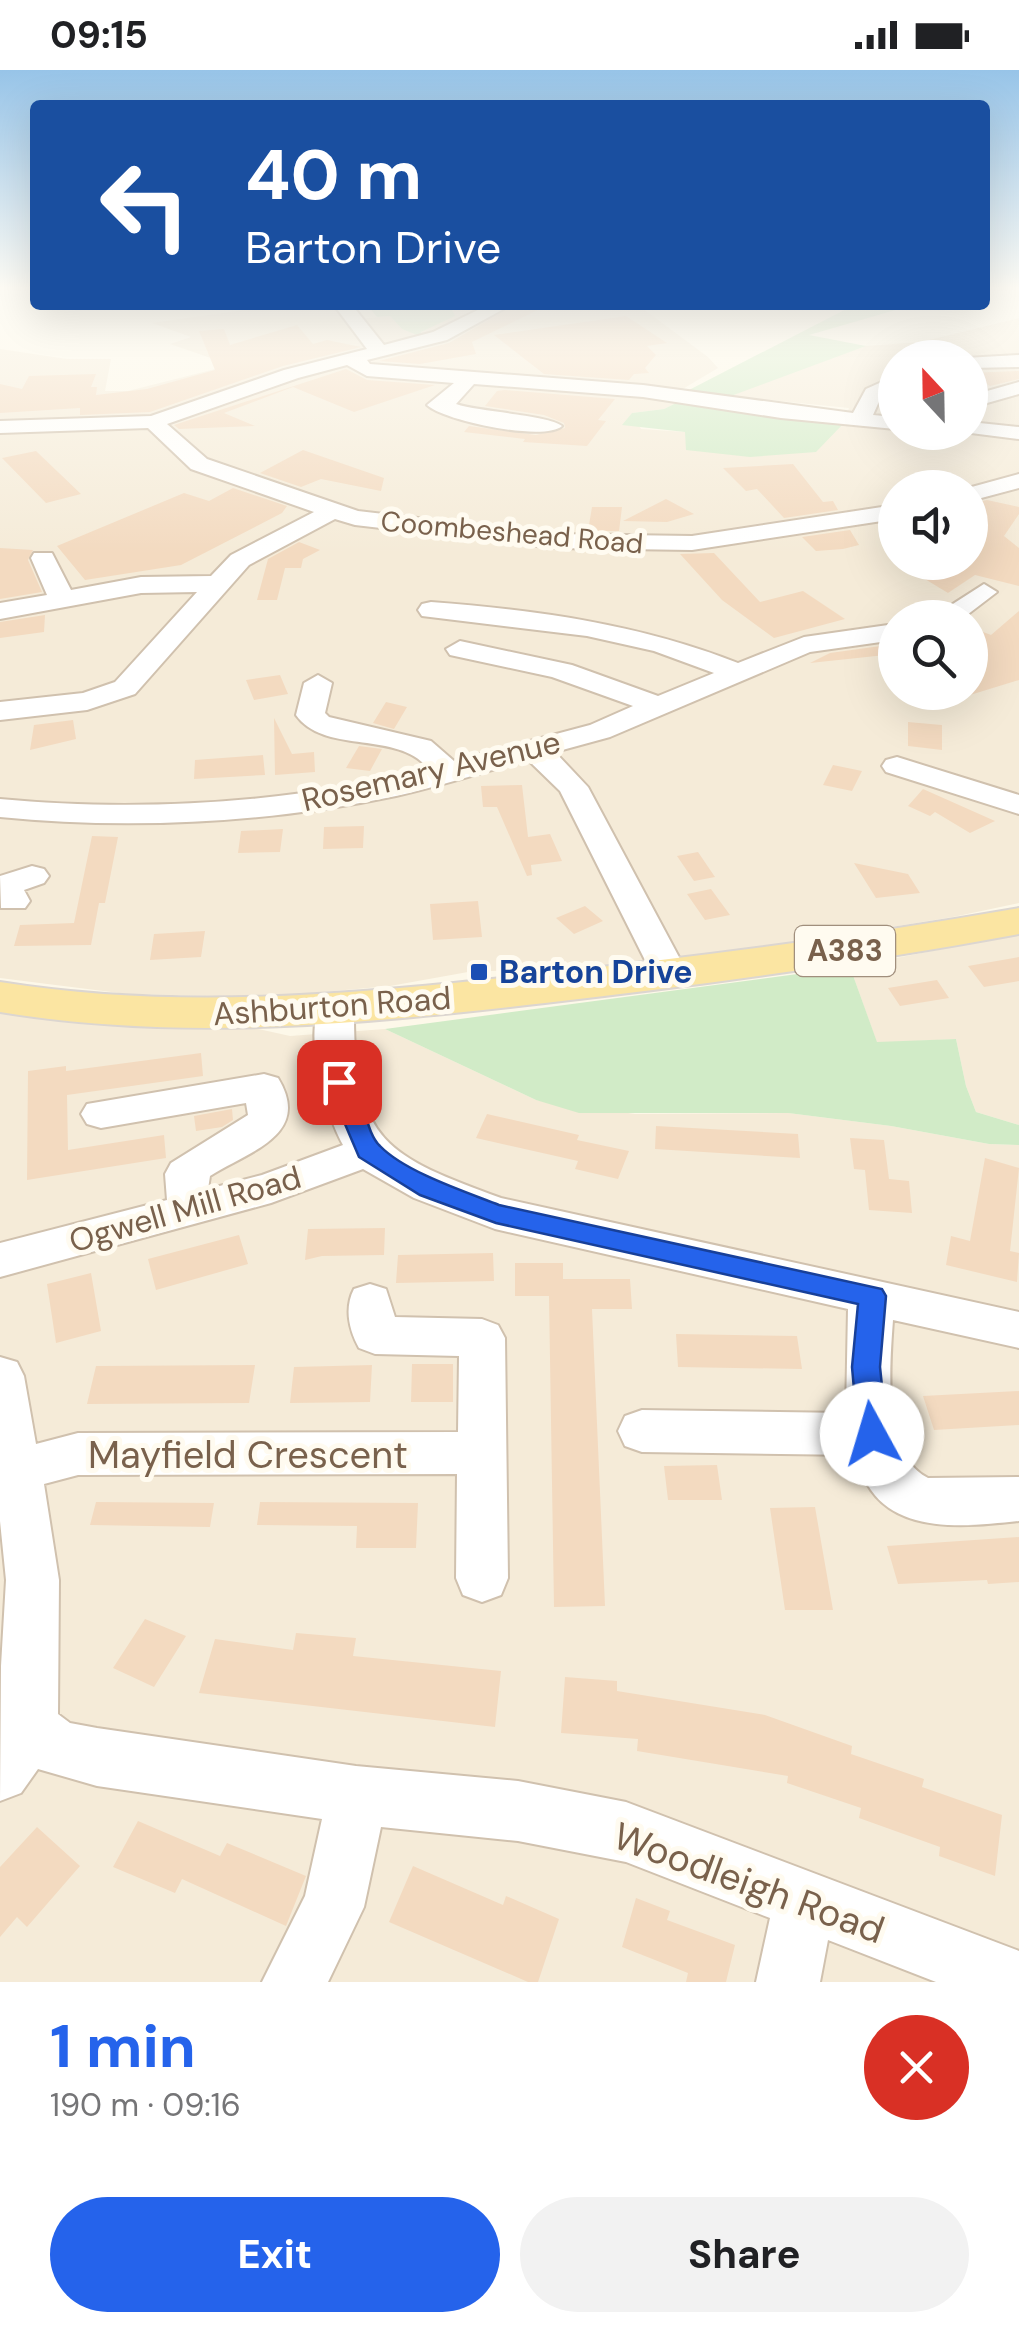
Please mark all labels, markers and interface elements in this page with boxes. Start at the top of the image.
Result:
text: 09:15 [50,10,148,60]
text: 40 m [245,130,422,221]
icon: left [80,140,210,270]
text: Barton Drive [245,218,501,277]
north arrow [878,340,988,450]
map controls [878,340,988,710]
button: sound [878,470,988,580]
street label: Coombeshead Road [379,503,645,562]
button: search [878,600,988,710]
street label: Rosemary Avenue [298,721,564,821]
road number: A383 [795,926,895,976]
place label: Barton Drive [499,951,693,993]
marker: Barton Drive [468,961,490,983]
street label: Ashburton Road [212,977,452,1035]
pin [297,1040,382,1125]
icon: arrive [312,1055,367,1110]
street label: Ogwell Mill Road [64,1156,306,1262]
position arrow [820,1382,924,1486]
street label: Mayfield Crescent [88,1430,408,1480]
street label: Woodleigh Road [607,1811,891,1955]
text: 1 min [50,2007,196,2086]
button: close [864,2015,969,2120]
text: 190 m · 09:16 [50,2084,241,2126]
button: Exit [50,2197,500,2312]
button: Share [520,2197,969,2312]

